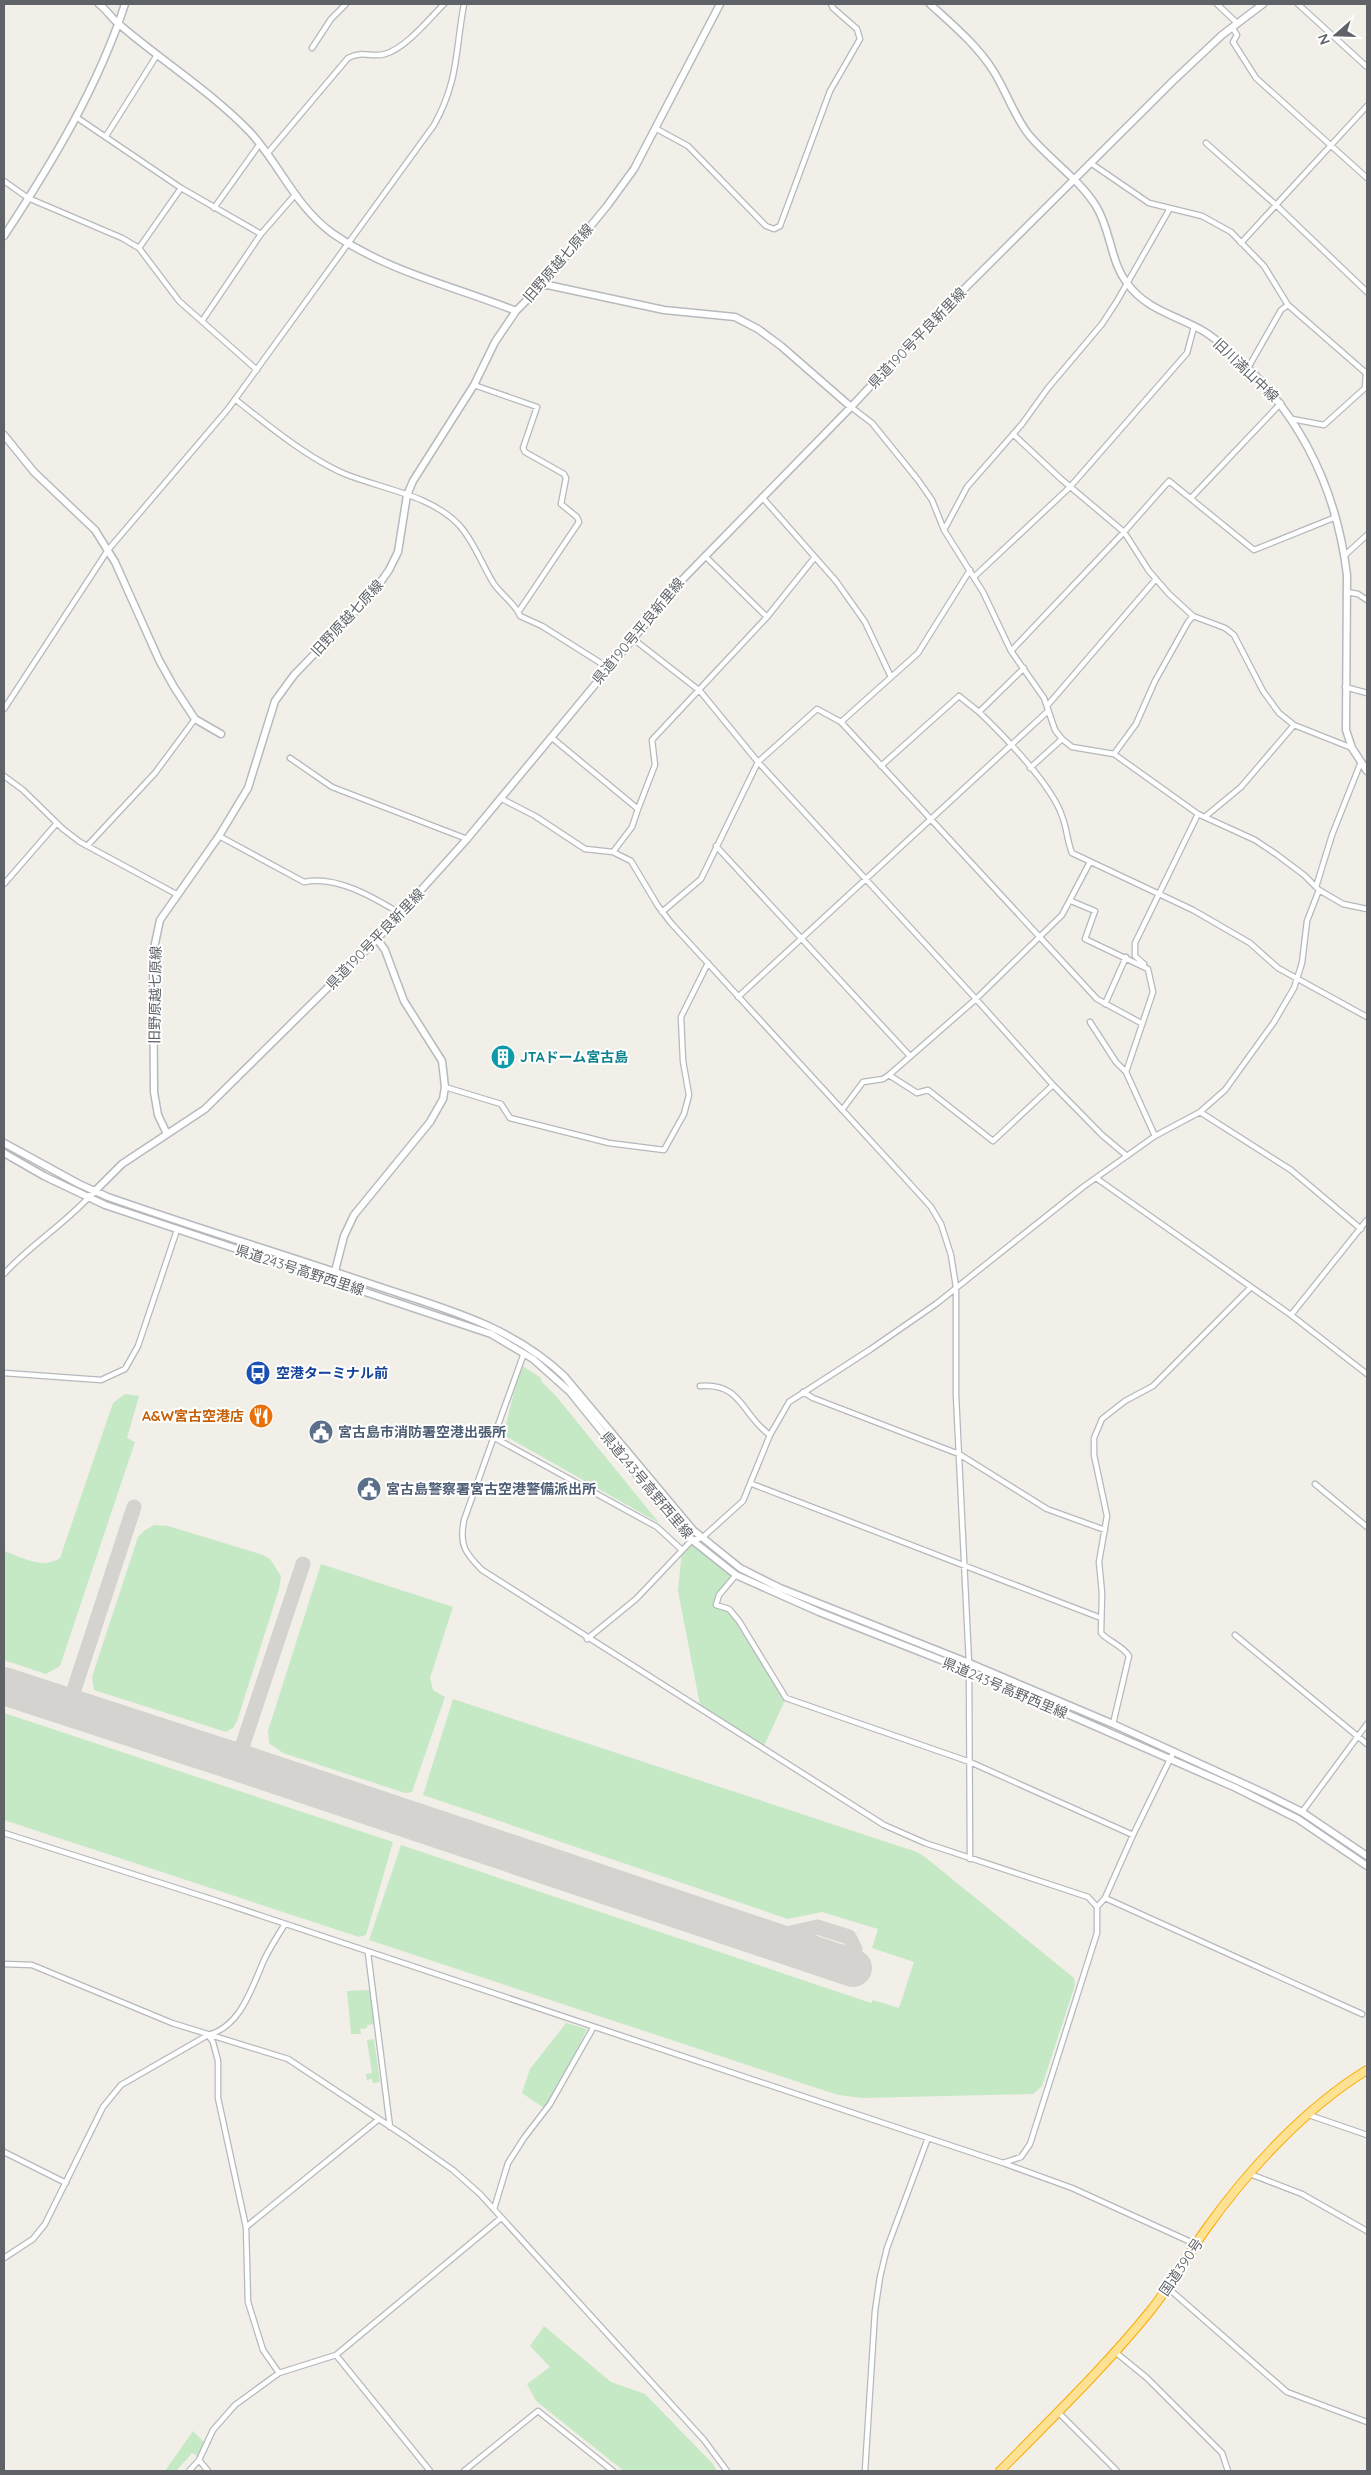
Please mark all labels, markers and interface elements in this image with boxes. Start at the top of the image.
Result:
north arrow [1311,10,1361,60]
text: N [1314,32,1334,47]
street label: 旧野原越七原線 [519,220,597,306]
street label: 県道190号平良新里線 [864,284,970,392]
street label: 旧川満山中線 [1210,334,1282,406]
street label: 県道190号平良新里線 [588,574,688,688]
street label: 旧野原越七原線 [307,576,387,660]
street label: 県道190号平良新里線 [322,885,428,993]
street label: 旧野原越七原線 [145,946,165,1044]
building icon: JTAドーム宮古島 [490,1044,516,1070]
place label: JTAドーム宮古島 [520,1048,628,1066]
street label: 県道243号高野西里線 [233,1241,367,1299]
bus stop icon: 空港ターミナル前 [245,1360,271,1386]
place label: 空港ターミナル前 [276,1364,388,1382]
restaurant icon: A&W宮古空港店 [248,1403,274,1429]
place label: A&W宮古空港店 [142,1407,244,1425]
public building icon: 宮古島市消防署空港出張所 [308,1419,334,1445]
place label: 宮古島市消防署空港出張所 [338,1423,506,1441]
street label: 県道243号高野西里線 [597,1428,697,1542]
public building icon: 宮古島警察署宮古空港警備派出所 [356,1476,382,1502]
place label: 宮古島警察署宮古空港警備派出所 [386,1480,596,1498]
street label: 県道243号高野西里線 [940,1653,1070,1723]
street label: 国道390号 [1155,2235,1207,2299]

